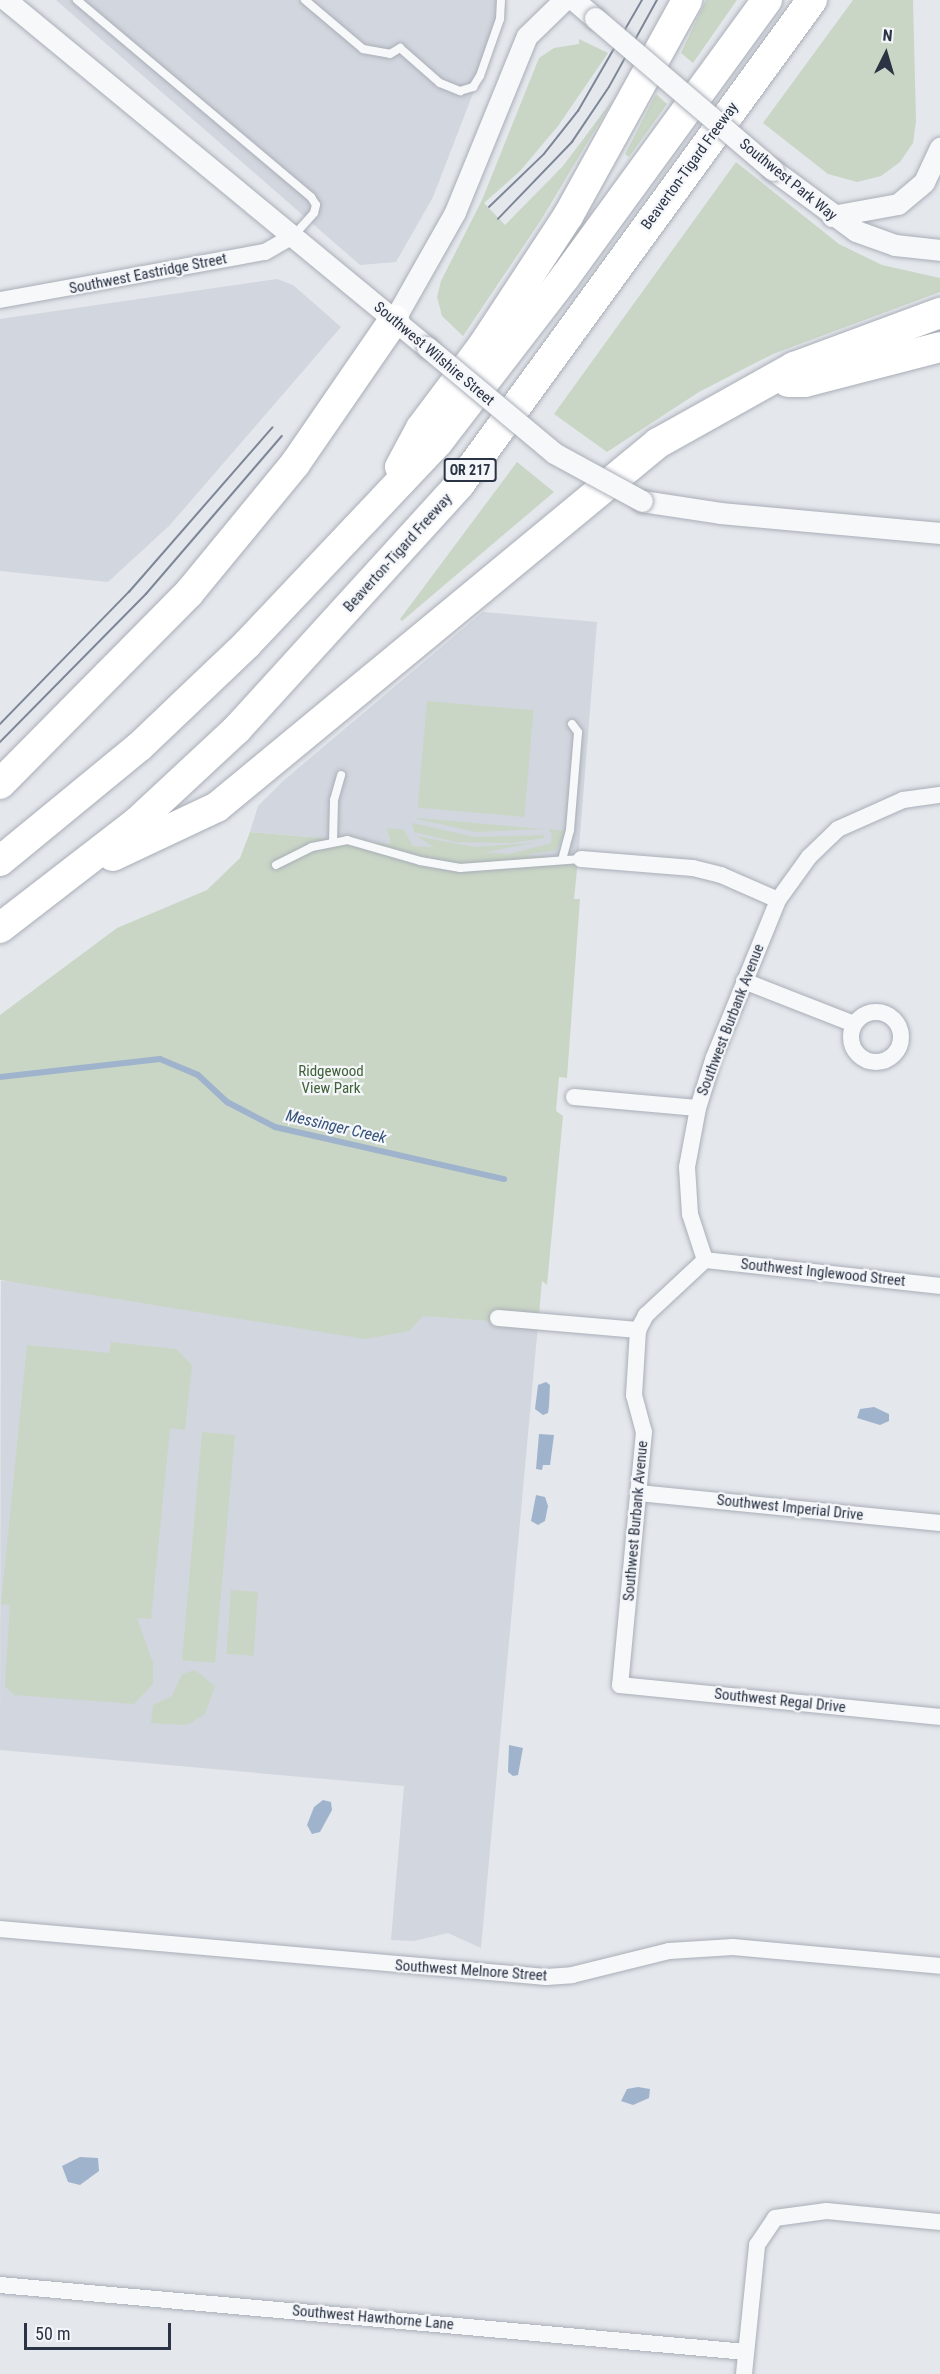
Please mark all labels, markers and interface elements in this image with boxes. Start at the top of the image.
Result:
north arrow [856,24,916,84]
text: N [882,26,893,45]
street label: Beaverton-Tigard Freeway [638,99,742,233]
street label: Southwest Park Way [736,135,840,225]
street label: Southwest Eastridge Street [68,250,228,298]
street label: Southwest Wilshire Street [370,298,498,410]
road number: OR 217 [443,459,497,481]
street label: Beaverton-Tigard Freeway [340,490,456,616]
street label: Southwest Burbank Avenue [694,942,768,1098]
park label: Ridgewood View Park [298,1062,364,1097]
water label: Messinger Creek [284,1106,388,1148]
street label: Southwest Inglewood Street [740,1255,906,1291]
street label: Southwest Burbank Avenue [620,1440,652,1602]
street label: Southwest Imperial Drive [716,1491,864,1525]
street label: Southwest Regal Drive [713,1685,847,1717]
street label: Southwest Melnore Street [394,1957,548,1985]
street label: Southwest Hawthorne Lane [291,2302,455,2334]
scale bar [27,2311,174,2349]
text: 50 m [35,2323,70,2344]

